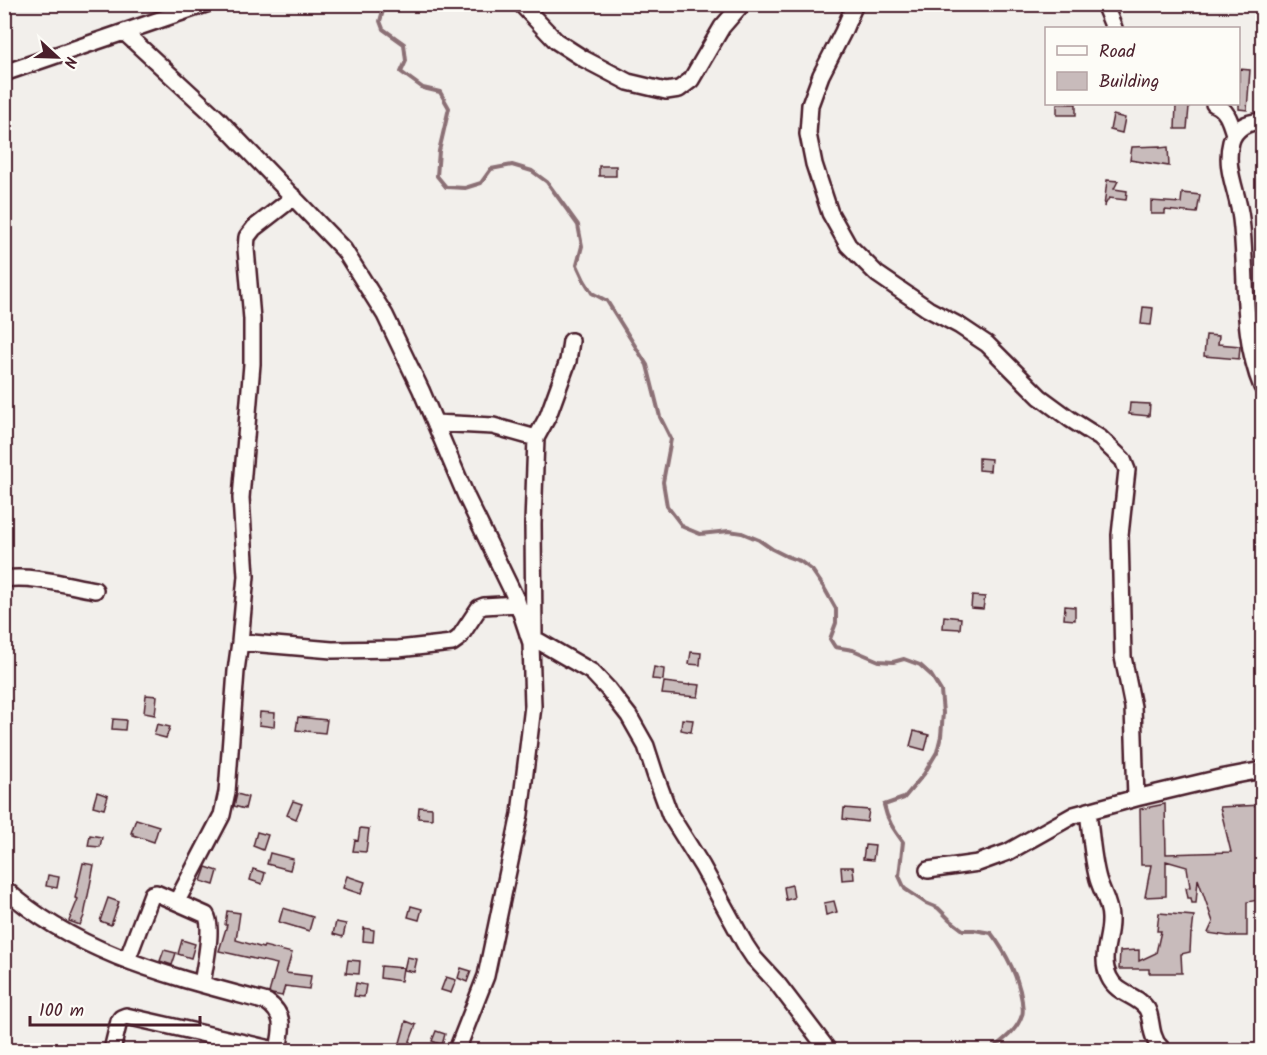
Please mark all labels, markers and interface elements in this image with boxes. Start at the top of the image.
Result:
north arrow [27,27,87,87]
legend [1045,27,1240,105]
text: Road [1099,38,1136,67]
text: N [56,53,83,71]
text: Building [1099,68,1159,97]
scale bar [30,989,200,1027]
text: 100 m [39,997,84,1026]

